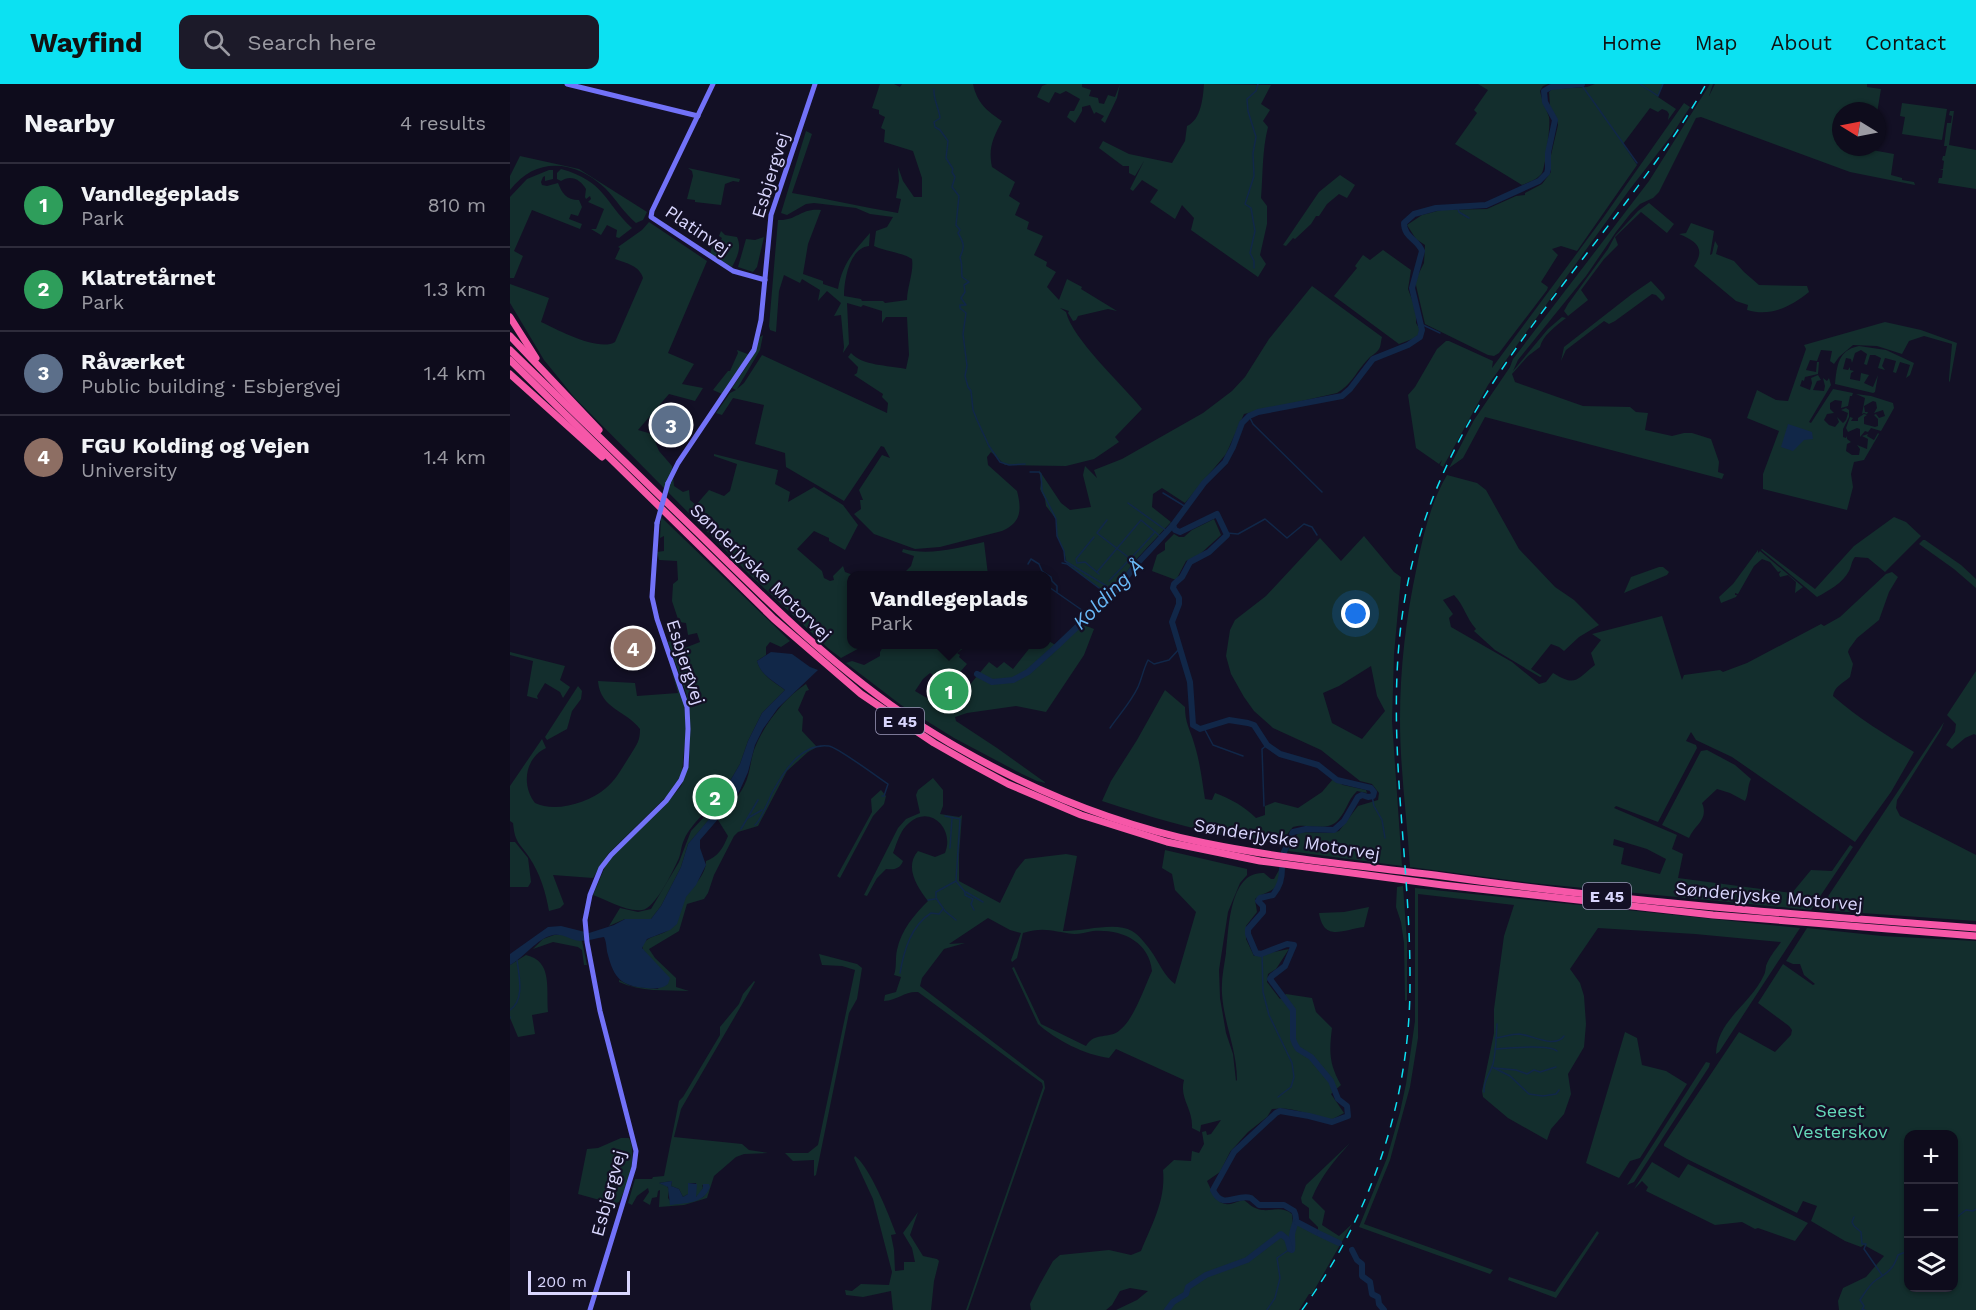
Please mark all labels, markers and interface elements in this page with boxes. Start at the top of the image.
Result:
search box [179,15,599,69]
text: Wayfind [30,26,143,59]
icon: search [200,26,233,59]
text: Search here [248,30,377,55]
text: Home [1602,30,1662,55]
text: Map [1695,30,1738,55]
text: About [1771,30,1832,55]
text: Contact [1865,30,1946,55]
north arrow [1832,102,1886,156]
text: Nearby [24,108,115,138]
text: 4 results [400,111,486,135]
street label: Esbjergvej [747,130,793,220]
text: Vandlegeplads [81,181,239,206]
text: 1 [39,193,48,217]
text: 810 m [428,193,486,217]
street label: Platinvej [661,201,735,259]
text: Park [81,206,124,230]
text: Klatretårnet [81,265,215,290]
text: 2 [38,277,49,301]
text: 1.3 km [424,277,486,301]
text: Park [81,290,124,314]
text: Råværket [81,349,185,374]
text: 3 [38,361,49,385]
text: 1.4 km [424,361,486,385]
text: Public building · Esbjergvej [81,374,341,398]
pin: 3 [652,402,690,448]
text: FGU Kolding og Vejen [81,433,310,458]
text: 4 [37,445,50,469]
text: 1.4 km [424,445,486,469]
text: University [81,458,177,482]
street label: Sønderjyske Motorvej [686,499,836,645]
water label: Kolding Å [1068,554,1148,634]
popup [847,571,1051,649]
text: Vandlegeplads [870,586,1028,611]
your location [1341,599,1370,628]
text: Park [870,611,913,635]
street label: Esbjergvej [662,617,710,707]
pin: 4 [614,626,652,670]
pin: 1 [930,668,968,714]
road number: E 45 [876,708,924,734]
pin: 2 [696,774,734,820]
street label: Sønderjyske Motorvej [1192,814,1382,864]
street label: Sønderjyske Motorvej [1674,877,1864,915]
road number: E 45 [1583,883,1631,909]
park label: Seest Vesterskov [1792,1100,1888,1142]
map controls [1904,1130,1958,1292]
button: + [1904,1130,1958,1184]
street label: Esbjergvej [586,1148,630,1238]
button: − [1904,1184,1958,1238]
button: layers [1904,1238,1958,1292]
scale bar [528,1268,630,1296]
text: 200 m [537,1272,587,1291]

